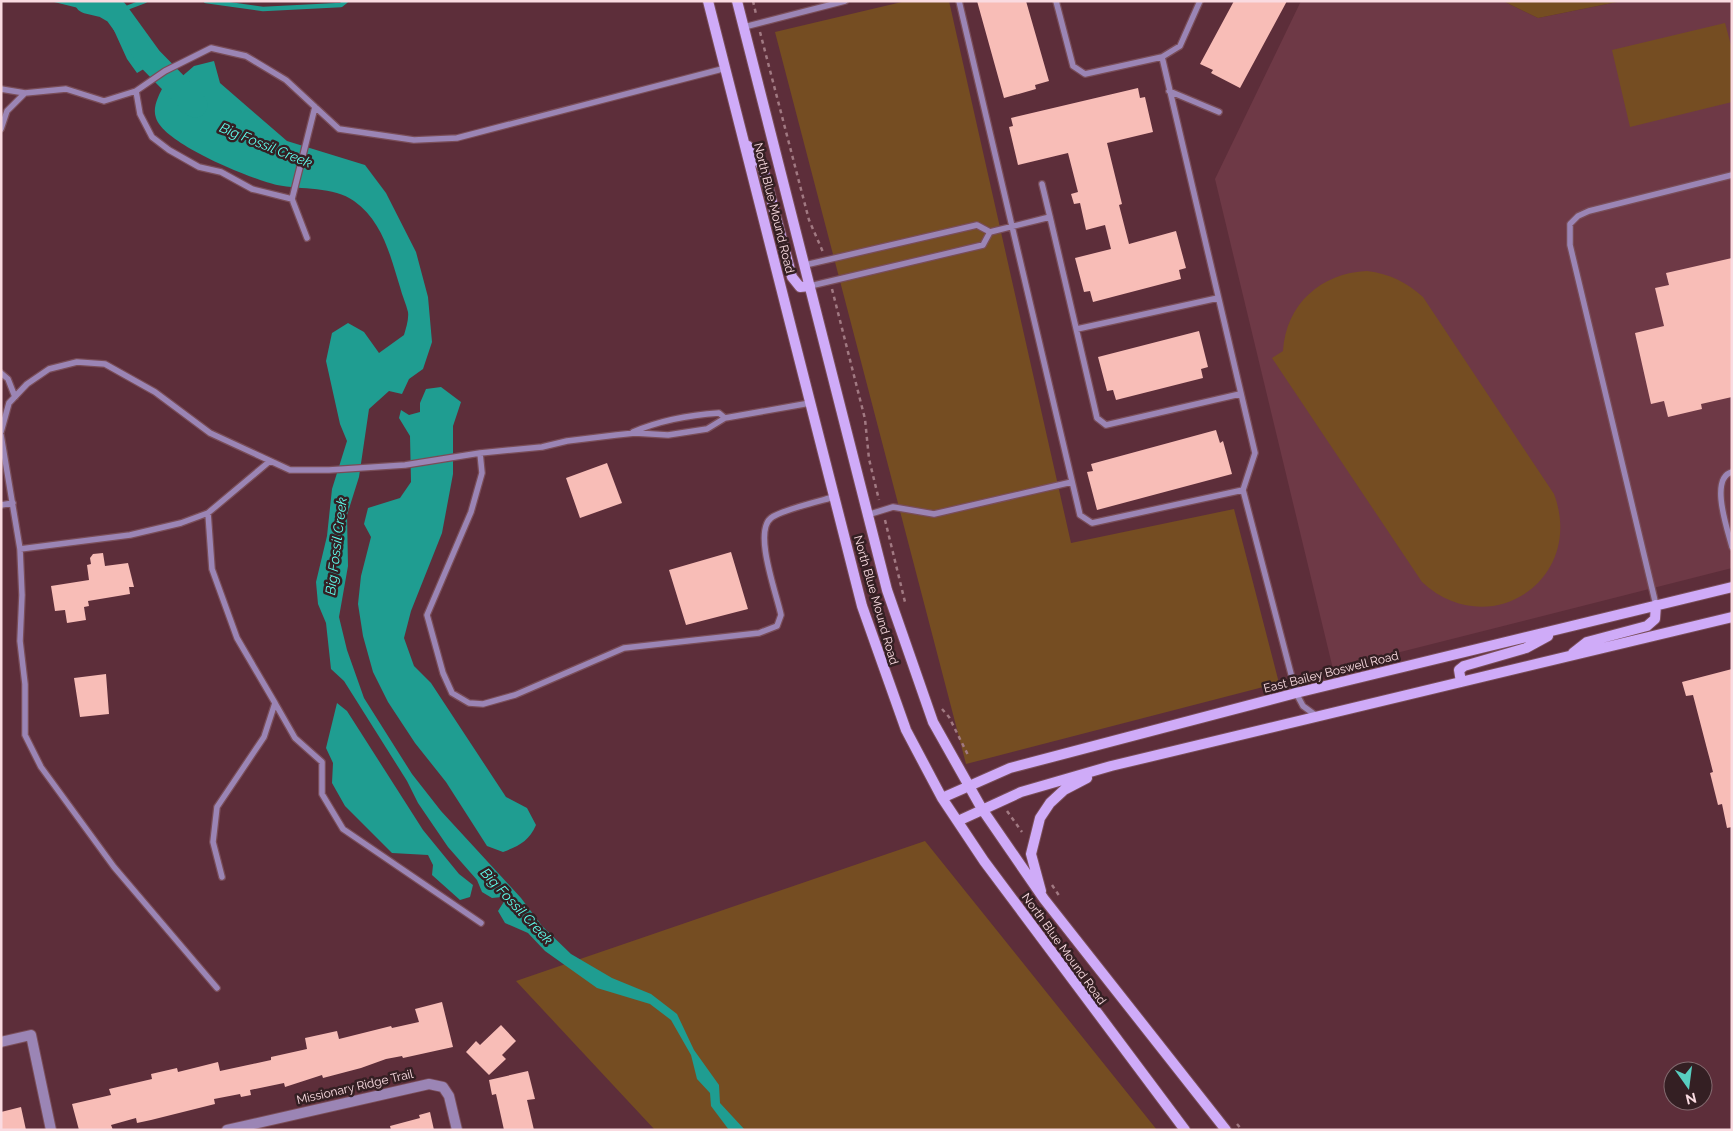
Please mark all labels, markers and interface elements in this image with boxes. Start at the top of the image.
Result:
water label: Big Fossil Creek [217,119,315,171]
street label: North Blue Mound Road [751,141,797,275]
water label: Big Fossil Creek [322,496,350,596]
street label: North Blue Mound Road [851,534,901,666]
street label: East Bailey Boswell Road [1262,648,1400,696]
water label: Big Fossil Creek [478,865,557,948]
street label: North Blue Mound Road [1019,891,1109,1007]
north arrow [1663,1061,1713,1111]
street label: Missionary Ridge Trail [295,1067,415,1107]
text: N [1684,1090,1698,1108]

